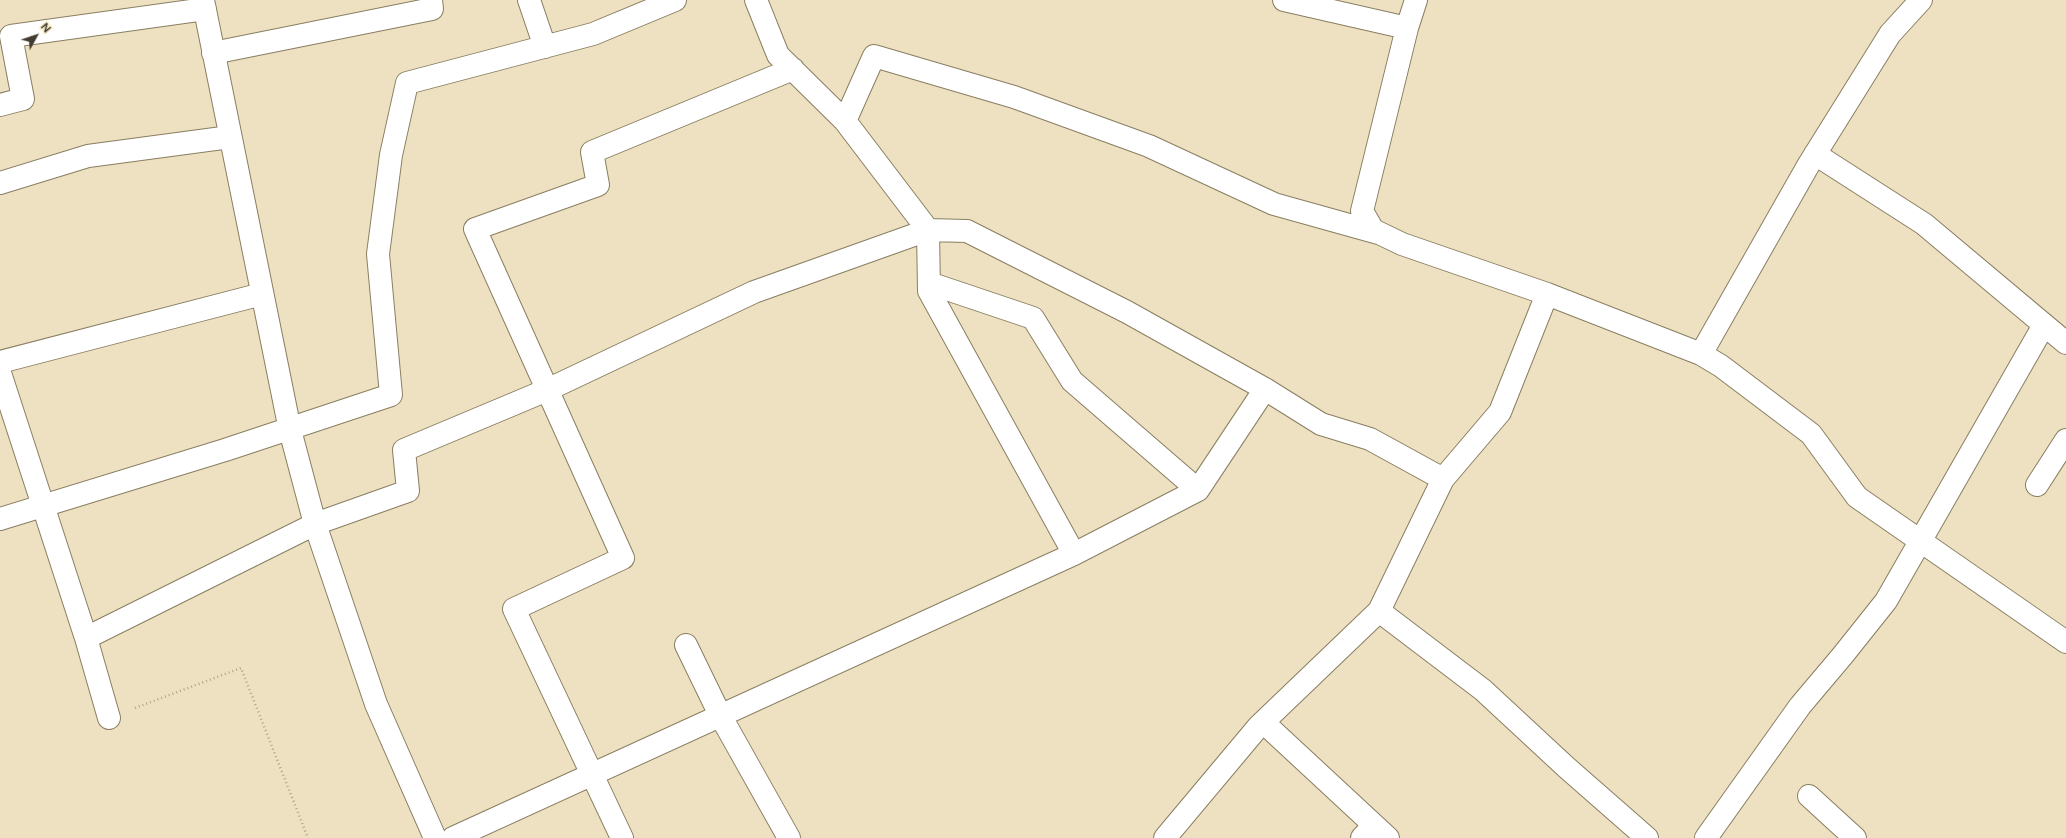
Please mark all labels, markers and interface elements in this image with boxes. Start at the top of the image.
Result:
north arrow [16,16,56,56]
text: N [38,21,53,35]

